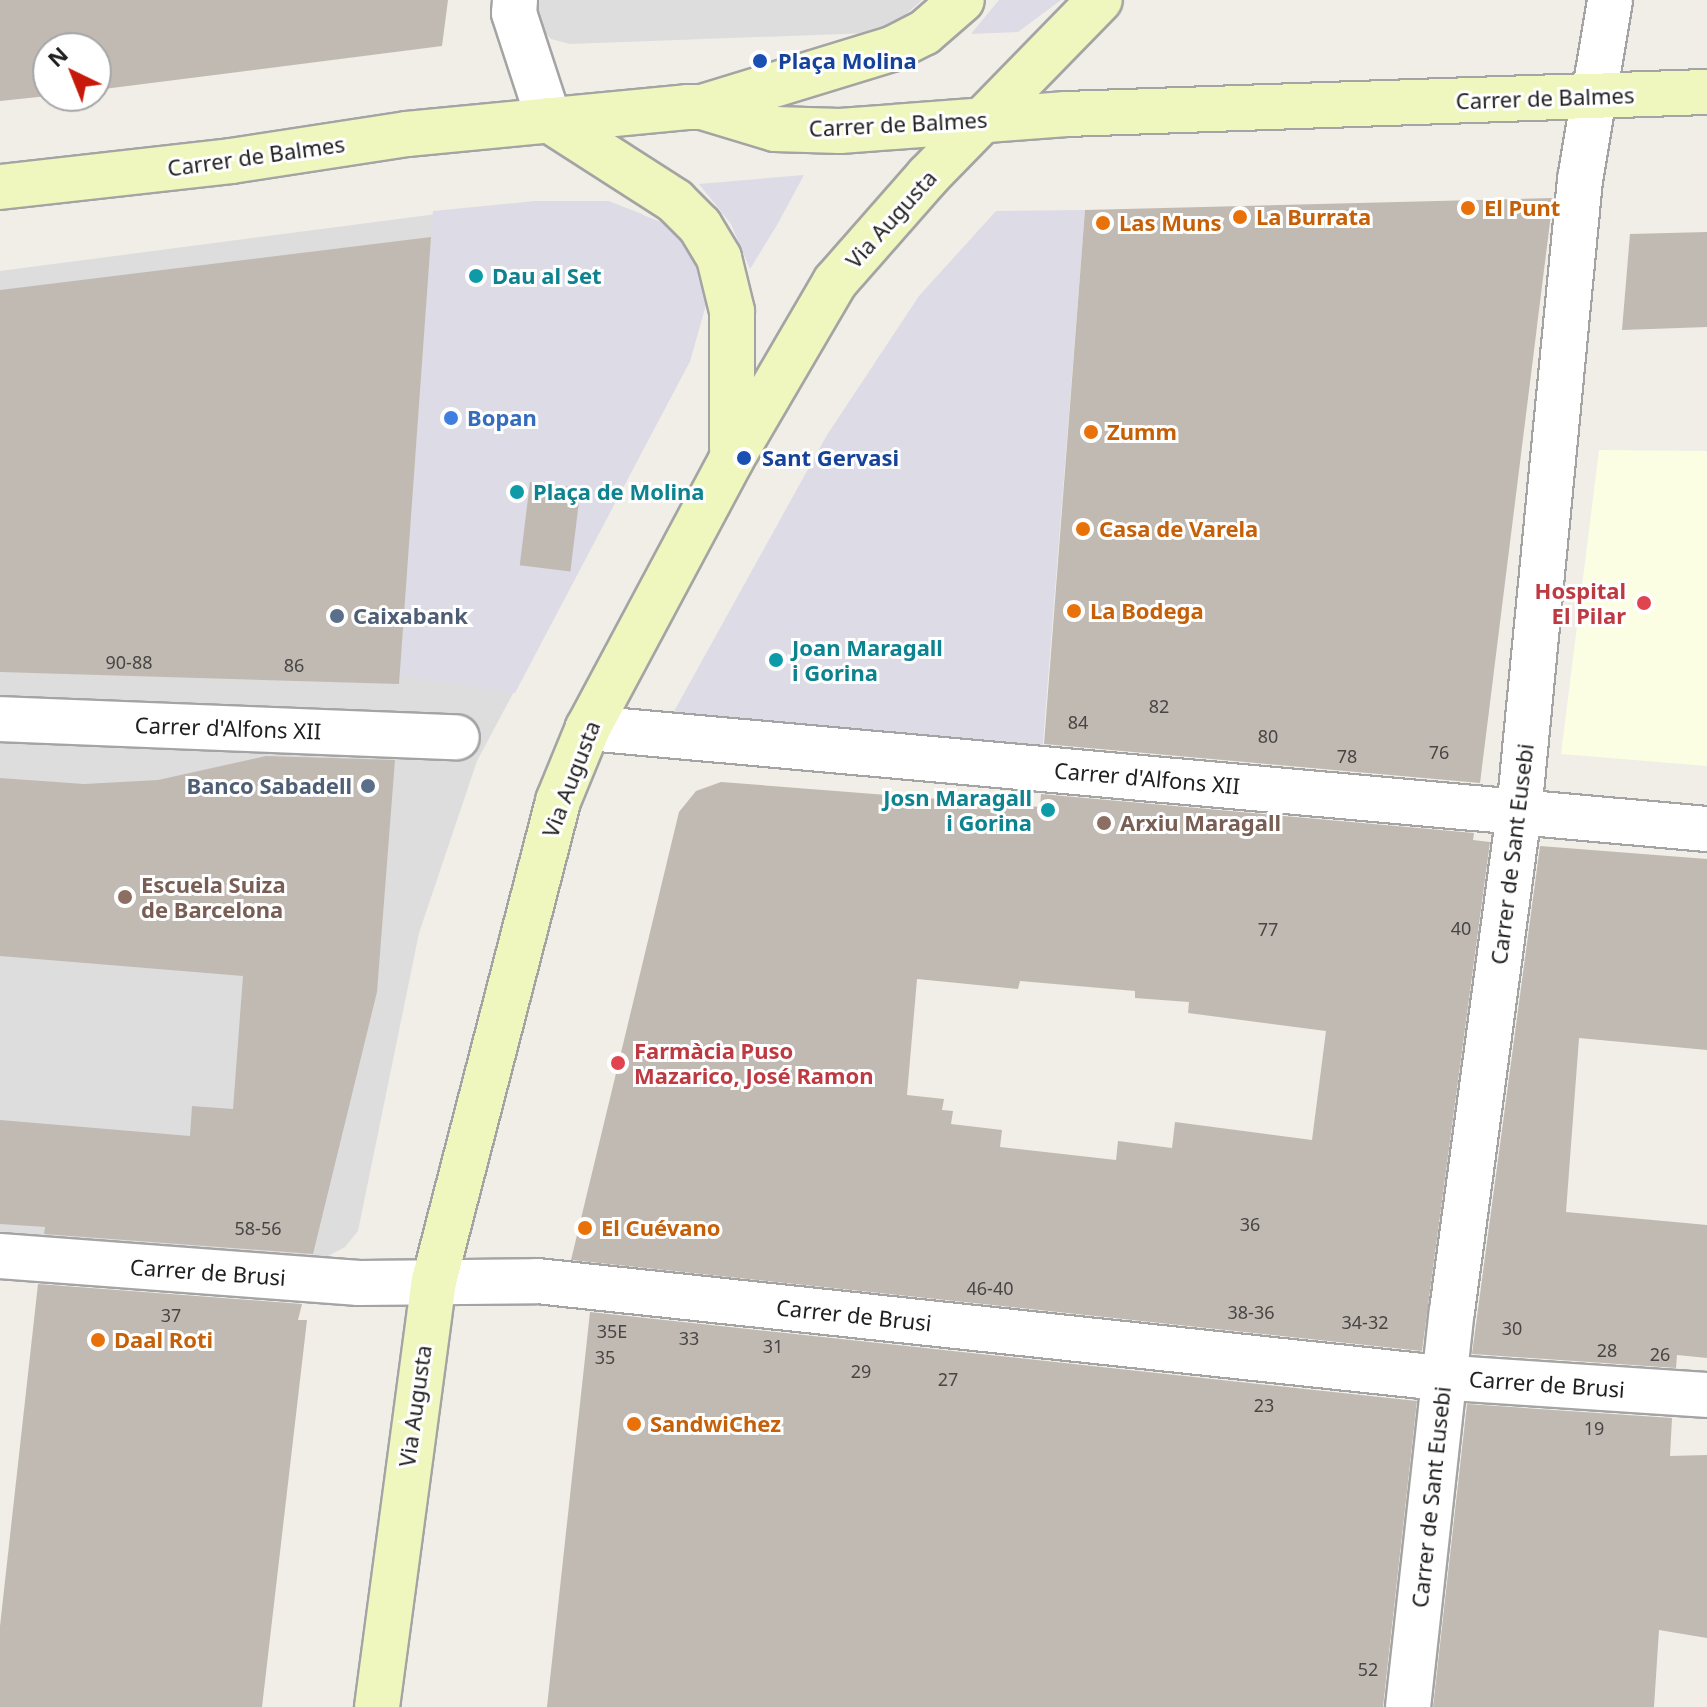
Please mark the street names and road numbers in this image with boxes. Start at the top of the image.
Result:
street label: Carrer de Balmes [1455,82,1635,114]
street label: Carrer de Balmes [808,106,988,142]
street label: Carrer de Balmes [166,130,346,182]
street label: Via Augusta [840,165,942,273]
street label: Carrer d'Alfons XII [134,712,322,744]
street label: Via Augusta [537,717,605,841]
street label: Carrer de Sant Eusebi [1485,742,1539,966]
street label: Carrer d'Alfons XII [1053,757,1241,799]
street label: Carrer de Brusi [129,1253,287,1291]
street label: Carrer de Brusi [775,1294,933,1336]
street label: Via Augusta [393,1343,437,1469]
street label: Carrer de Brusi [1468,1365,1626,1403]
street label: Carrer de Sant Eusebi [1406,1385,1456,1609]

